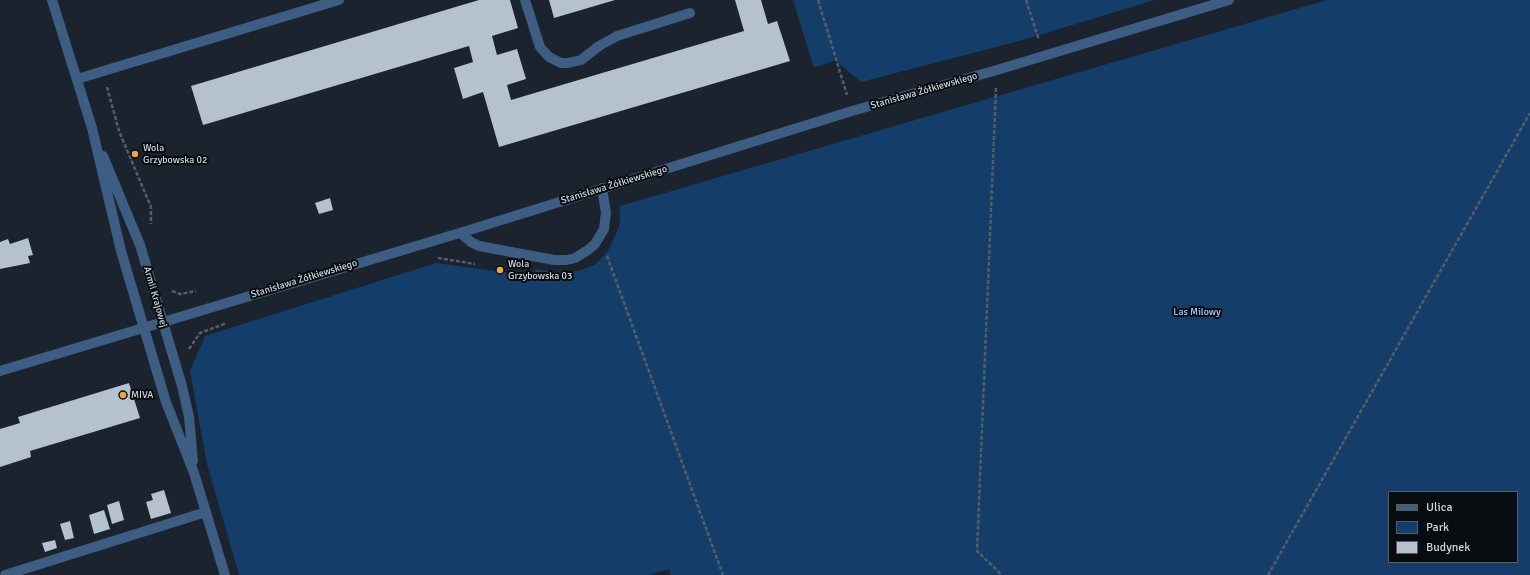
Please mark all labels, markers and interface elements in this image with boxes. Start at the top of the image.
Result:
street label: Stanisława Żółkiewskiego [869,70,979,112]
place label: Wola Grzybowska 02 [143,142,207,166]
marker: Wola Grzybowska 02 [130,149,140,159]
street label: Stanisława Żółkiewskiego [559,163,669,207]
street label: Stanisława Żółkiewskiego [249,257,359,301]
place label: Wola Grzybowska 03 [508,258,572,282]
street label: Armii Krajowej [141,265,169,329]
marker: Wola Grzybowska 03 [495,265,505,275]
park label: Las Milowy [1173,306,1221,318]
place label: MIVA [131,389,153,401]
marker: MIVA [118,390,128,400]
legend [1388,491,1518,563]
text: Ulica [1426,500,1453,515]
text: Park [1426,520,1449,535]
text: Budynek [1426,540,1470,555]

